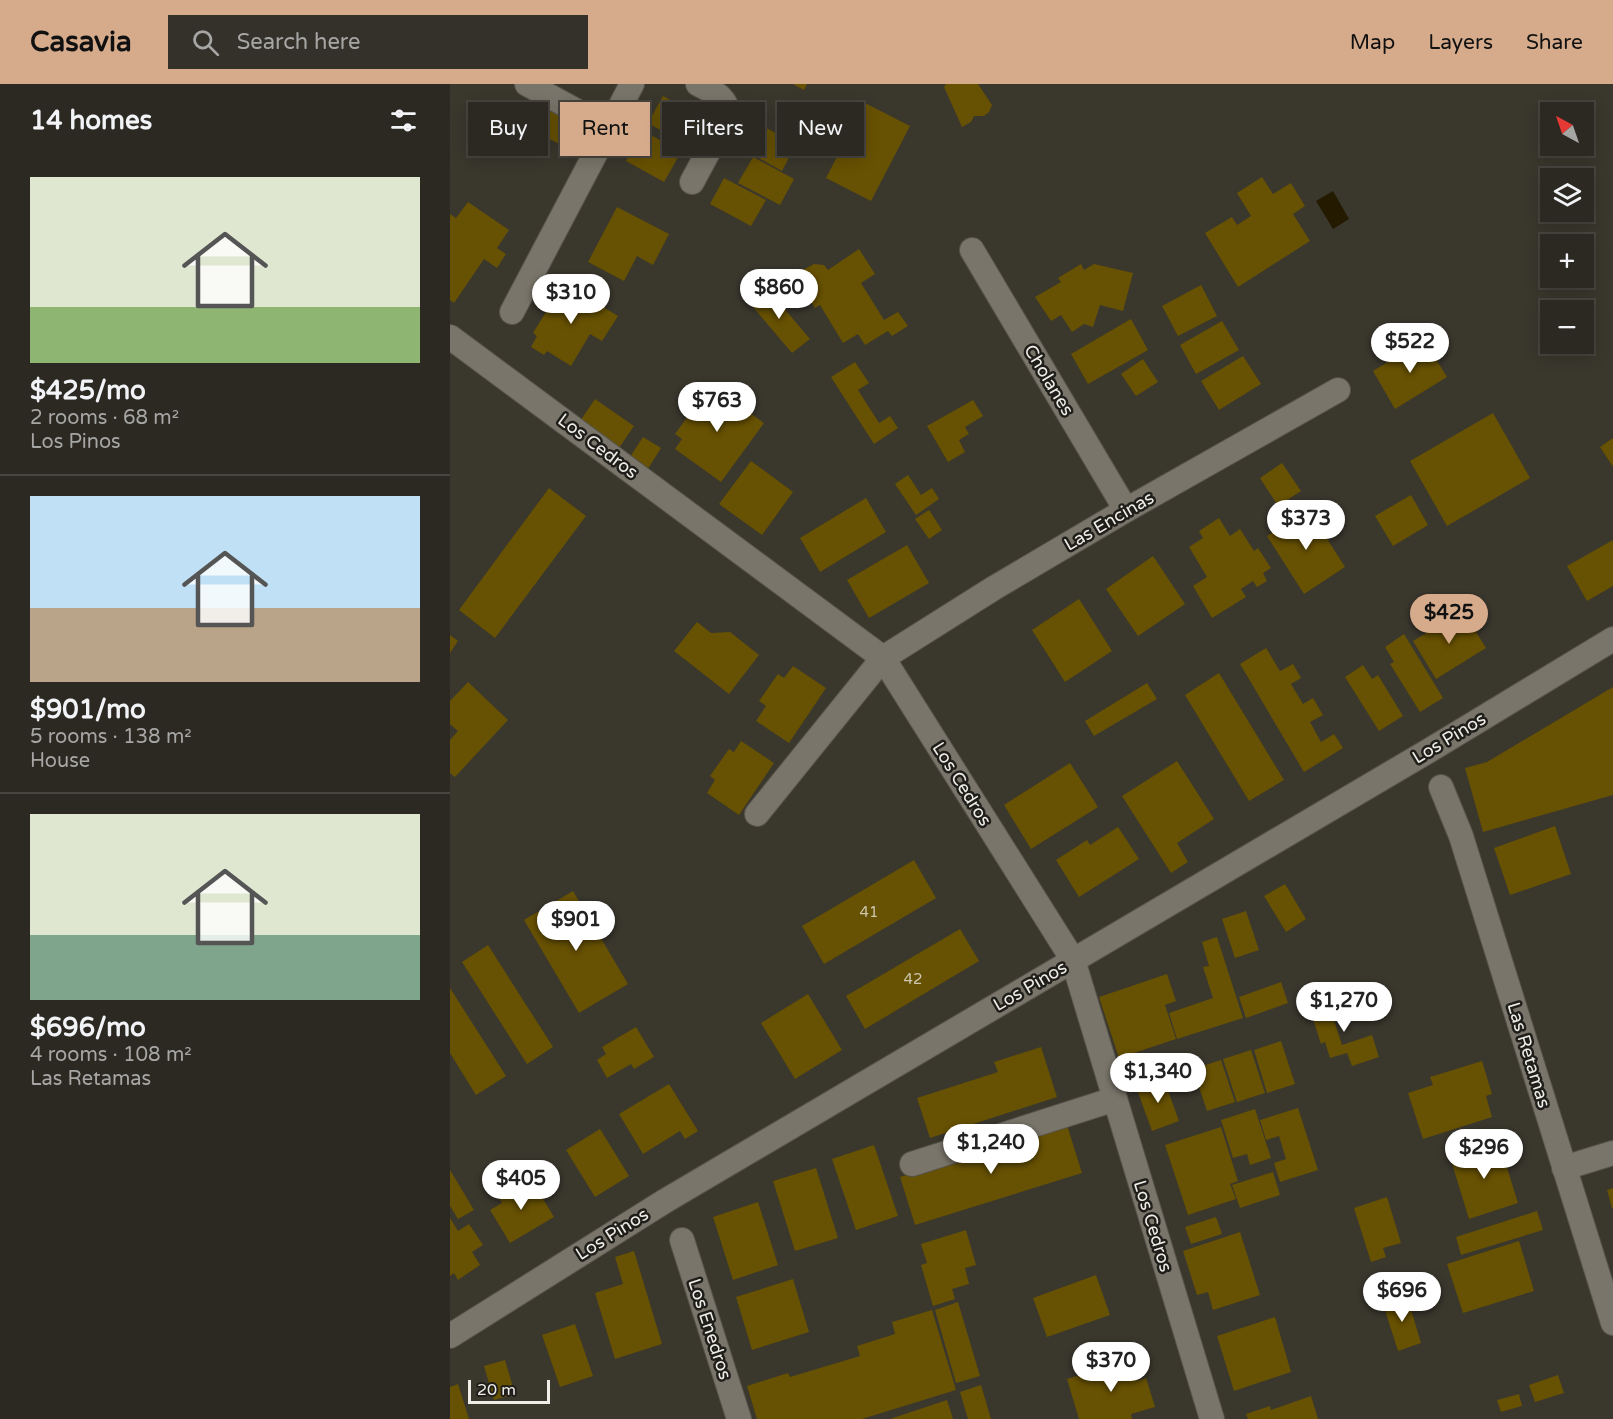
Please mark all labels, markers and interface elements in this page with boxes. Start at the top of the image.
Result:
search box [168,15,588,69]
text: Casavia [30,25,132,59]
icon: search [189,26,222,59]
text: Search here [237,29,360,55]
text: Map [1350,30,1395,55]
text: Layers [1428,30,1493,55]
text: Share [1526,30,1583,55]
chip: Buy [468,102,548,156]
chip: Rent [560,102,650,156]
chip: Filters [662,102,765,156]
chip: New [777,102,864,156]
north arrow [1540,102,1594,156]
map controls [1540,102,1594,354]
icon: filters [387,104,420,137]
text: 14 homes [30,105,152,136]
button: layers [1540,168,1594,222]
icon: home [171,216,279,324]
button: + [1540,234,1594,288]
pin: $860 [743,269,815,320]
pin: $310 [535,274,607,325]
text: $860 [754,276,804,300]
text: $310 [546,281,596,305]
button: − [1540,300,1594,354]
pin: $522 [1374,323,1446,374]
text: $522 [1385,330,1435,354]
street label: Cholanes [1019,341,1079,419]
text: $425/mo [30,375,146,406]
pin: $763 [681,382,753,433]
text: $763 [692,389,742,413]
text: 2 rooms · 68 m² [30,406,179,430]
street label: Los Cedros [554,409,642,483]
text: Los Pinos [30,430,121,454]
street label: Las Encinas [1060,486,1158,556]
pin: $373 [1270,500,1342,551]
text: $373 [1281,507,1331,531]
icon: home [171,535,279,643]
pin: $425 [1413,594,1485,645]
text: $425 [1424,601,1474,625]
text: $901/mo [30,694,146,725]
street label: Los Pinos [1408,708,1490,768]
text: 5 rooms · 138 m² [30,725,192,749]
street label: Los Cedros [928,738,996,830]
text: House [30,749,90,773]
icon: home [171,853,279,961]
pin: $901 [540,901,612,952]
house number: 41 [860,903,878,921]
text: $901 [551,908,601,932]
street label: Los Pinos [989,956,1071,1016]
house number: 42 [904,970,922,988]
pin: $1,270 [1295,982,1393,1033]
text: $1,270 [1310,989,1378,1013]
street label: Las Retamas [1503,1000,1555,1110]
text: $696/mo [30,1012,146,1043]
text: 4 rooms · 108 m² [30,1043,192,1067]
pin: $1,340 [1109,1053,1207,1104]
text: $1,340 [1124,1060,1192,1084]
text: Las Retamas [30,1067,151,1091]
pin: $1,240 [942,1124,1040,1175]
pin: $296 [1448,1129,1520,1180]
text: $1,240 [957,1131,1025,1155]
text: $296 [1459,1136,1509,1160]
pin: $405 [485,1160,557,1211]
text: $405 [496,1167,546,1191]
street label: Los Cedros [1129,1178,1177,1274]
street label: Los Pinos [572,1203,652,1265]
pin: $696 [1366,1272,1438,1323]
street label: Los Enedros [683,1276,737,1382]
text: $696 [1377,1279,1427,1303]
pin: $370 [1075,1342,1147,1393]
text: $370 [1086,1349,1136,1373]
scale bar [468,1377,550,1404]
text: 20 m [477,1380,516,1400]

